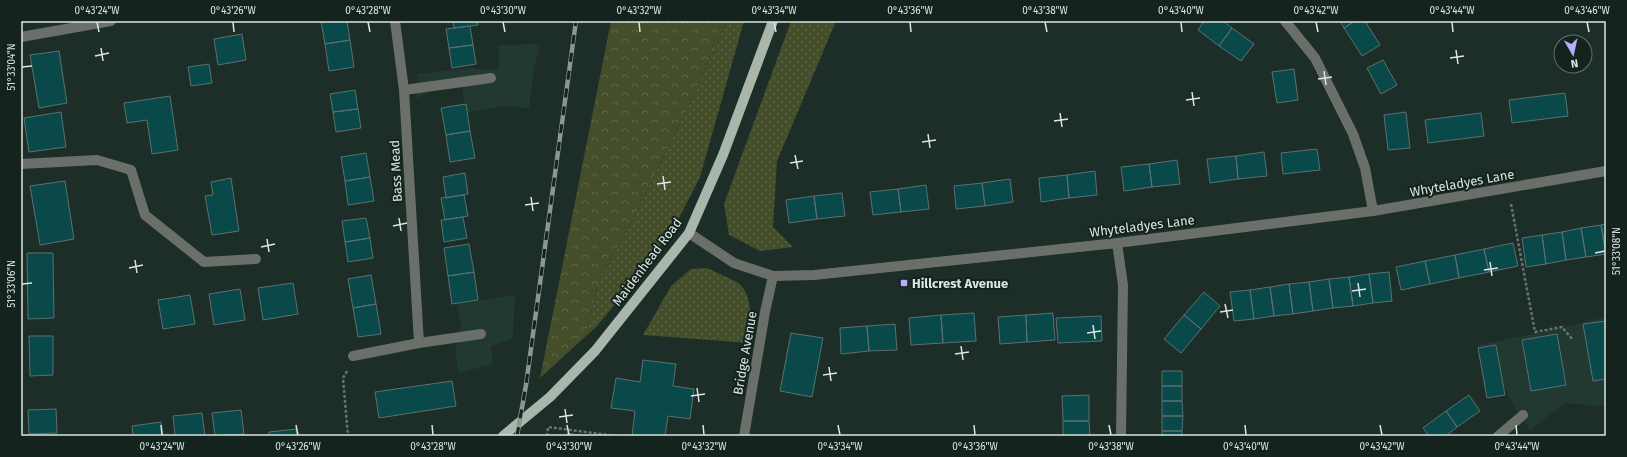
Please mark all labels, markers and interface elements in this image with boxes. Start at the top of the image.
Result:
text: 0°43'24"W [75,5,120,17]
text: 0°43'26"W [210,5,256,17]
text: 0°43'28"W [345,5,392,17]
text: 0°43'30"W [480,5,527,17]
text: 0°43'32"W [616,5,662,17]
text: 0°43'34"W [751,5,797,17]
text: 0°43'36"W [887,5,933,17]
text: 0°43'38"W [1022,5,1069,17]
text: 0°43'40"W [1158,5,1205,17]
text: 0°43'42"W [1293,5,1339,17]
text: 0°43'44"W [1429,5,1475,17]
text: 0°43'46"W [1564,5,1610,17]
north arrow [1553,34,1593,74]
text: 51°33'04"N [6,43,18,91]
text: N [1570,56,1579,70]
street label: Bass Mead [387,140,405,202]
street label: Whyteladyes Lane [1409,166,1515,200]
street label: Whyteladyes Lane [1089,212,1195,240]
street label: Maidenhead Road [609,215,685,309]
text: 51°33'08"N [1611,227,1623,275]
text: 51°33'06"N [6,260,18,308]
place label: Hillcrest Avenue [912,276,1008,291]
marker: Hillcrest Avenue [899,278,909,288]
street label: Bridge Avenue [730,310,760,396]
text: 0°43'24"W [140,441,185,453]
text: 0°43'26"W [275,441,321,453]
text: 0°43'28"W [410,441,457,453]
text: 0°43'30"W [546,441,593,453]
text: 0°43'32"W [681,441,727,453]
text: 0°43'34"W [817,441,863,453]
text: 0°43'36"W [952,441,998,453]
text: 0°43'38"W [1088,441,1135,453]
text: 0°43'40"W [1223,441,1270,453]
text: 0°43'42"W [1359,441,1405,453]
text: 0°43'44"W [1494,441,1540,453]

